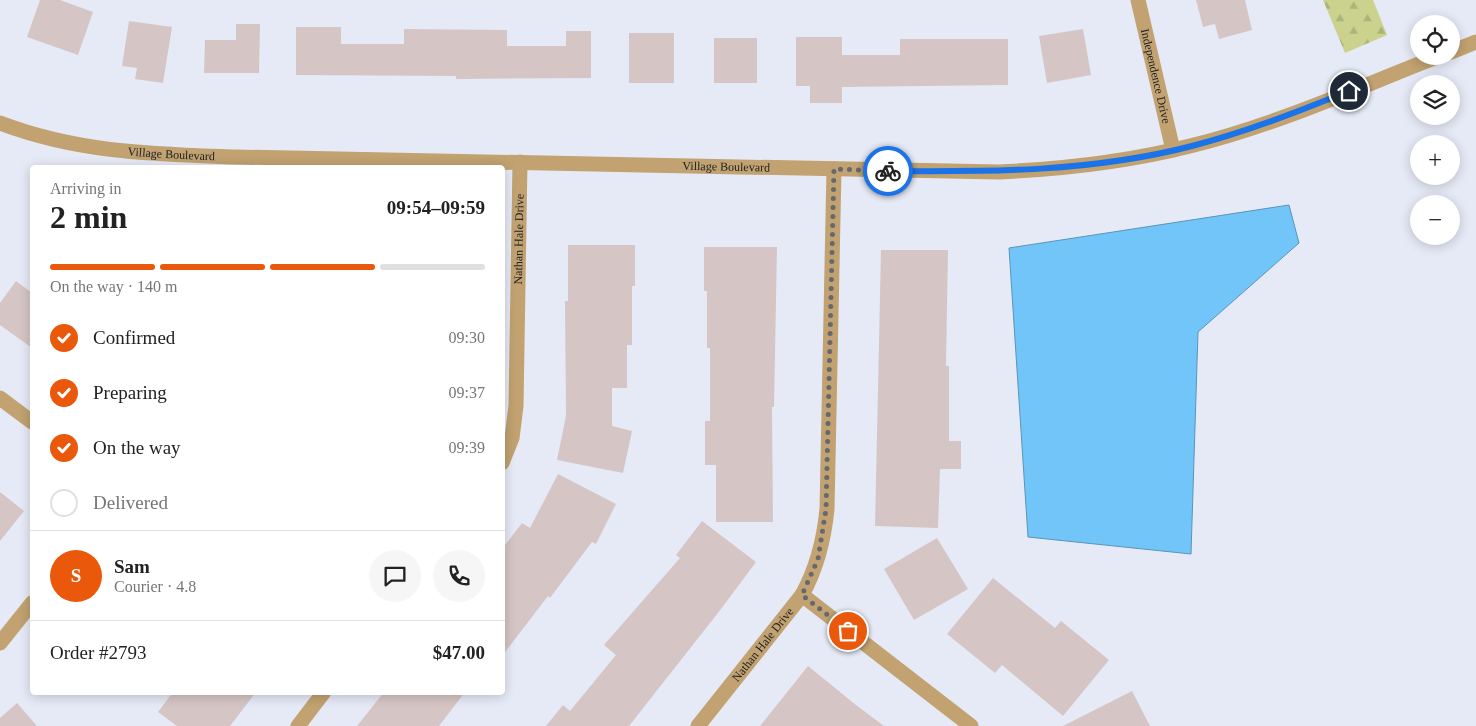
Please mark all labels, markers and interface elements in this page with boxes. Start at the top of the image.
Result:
map controls [1410,15,1460,245]
button: locate [1410,15,1460,65]
street label: Independence Drive [1138,27,1174,125]
pin [1328,70,1370,112]
button: layers [1410,75,1460,125]
icon: home [1335,77,1363,105]
button: + [1410,135,1460,185]
street label: Village Boulevard [127,144,215,163]
courier [863,146,913,196]
icon: bike [874,157,902,185]
street label: Village Boulevard [682,159,770,175]
text: Arriving in [50,180,122,197]
street label: Nathan Hale Drive [511,194,526,285]
button: − [1410,195,1460,245]
text: 09:54–09:59 [387,197,485,218]
text: 2 min [50,199,127,235]
text: On the way · 140 m [50,278,178,295]
icon: check [50,324,78,352]
text: Confirmed [93,327,175,348]
text: 09:30 [449,329,485,346]
icon: check [50,379,78,407]
text: Preparing [93,382,167,403]
text: 09:37 [449,384,485,401]
icon: check [50,434,78,462]
text: On the way [93,437,181,458]
text: 09:39 [449,439,485,456]
text: Delivered [93,492,168,513]
button: chat [369,550,421,602]
button: phone [433,550,485,602]
text: Sam [114,556,150,577]
text: S [71,565,81,586]
text: Courier · 4.8 [114,578,196,595]
street label: Nathan Hale Drive [729,605,796,684]
pin [827,610,869,652]
icon: bag [834,617,862,645]
text: Order #2793 [50,642,147,663]
text: $47.00 [433,642,485,663]

